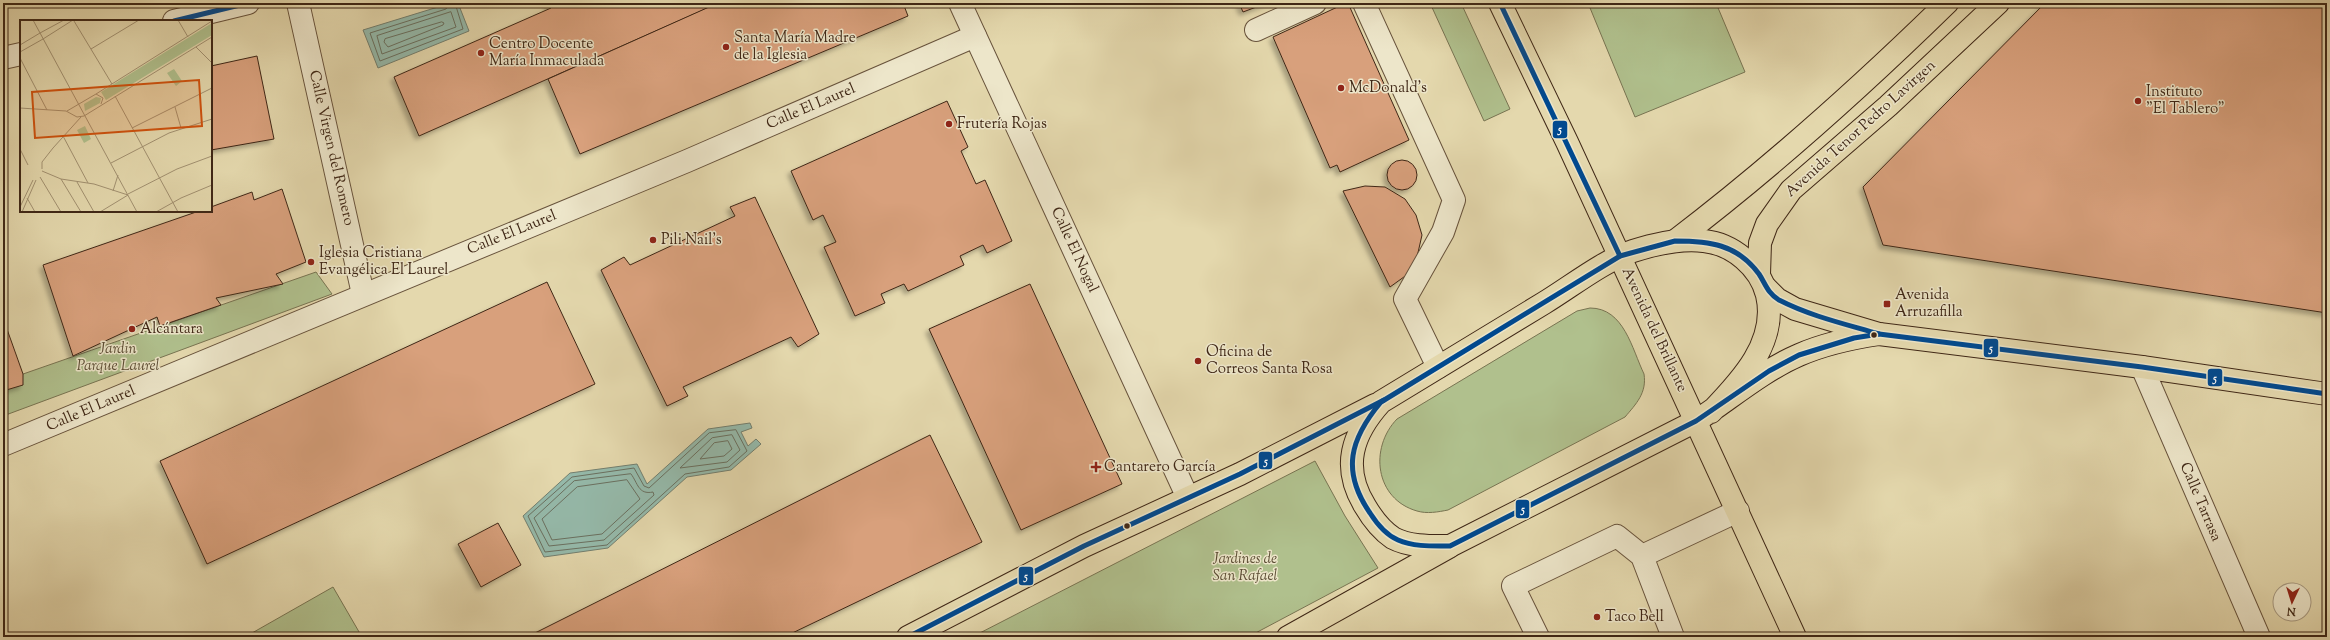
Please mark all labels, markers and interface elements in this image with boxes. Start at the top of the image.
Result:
inset map [20,20,212,212]
place label: Santa María Madre de la Iglesia [734,28,856,66]
place label: Centro Docente María Inmaculada [489,34,604,72]
marker: Santa María Madre de la Iglesia [721,42,731,52]
marker: Centro Docente María Inmaculada [476,48,486,58]
street label: Avenida Tenor Pedro Lavirgen [1781,56,1941,202]
street label: Calle Virgen del Romero [303,68,359,228]
place label: McDonald's [1349,78,1427,99]
street label: Calle El Laurel [763,79,859,135]
place label: Instituto "El Tablero" [2146,82,2225,120]
marker: McDonald's [1336,83,1346,93]
marker: Instituto "El Tablero" [2133,96,2143,106]
place label: Frutería Rojas [957,114,1047,135]
marker: Frutería Rojas [944,119,954,129]
line badge: 5 [1552,120,1568,139]
text: 5 [1557,122,1562,138]
street label: Calle El Nogal [1045,204,1103,296]
street label: Calle El Laurel [464,206,560,260]
place label: Pili Nail's [661,230,722,251]
marker: Pili Nail's [648,235,658,245]
place label: Iglesia Cristiana Evangélica El Laurel [319,243,449,281]
marker: Iglesia Cristiana Evangélica El Laurel [306,257,316,267]
street label: Avenida del Brillante [1616,264,1692,396]
place label: Avenida Arruzafilla [1895,285,1963,323]
marker: Avenida Arruzafilla [1882,299,1892,309]
place label: Alcántara [140,319,203,340]
marker: Alcántara [127,324,137,334]
unlabelled marker [1869,330,1879,340]
line badge: 5 [1983,338,1999,358]
park label: Jardin Parque Laurel [77,339,159,377]
text: 5 [1988,341,1993,357]
place label: Oficina de Correos Santa Rosa [1206,342,1333,380]
marker: Oficina de Correos Santa Rosa [1193,356,1203,366]
line badge: 5 [2207,368,2223,387]
text: 5 [2212,371,2217,387]
street label: Calle El Laurel [43,381,139,437]
line badge: 5 [1258,451,1273,470]
text: 5 [1263,454,1268,470]
place label: Cantarero García [1104,457,1216,478]
street label: Calle Tarrasa [2174,459,2226,545]
marker: Cantarero García [1091,462,1101,472]
line badge: 5 [1515,499,1530,519]
text: 5 [1520,502,1525,518]
unlabelled marker [1122,521,1132,531]
park label: Jardines de San Rafael [1212,549,1277,587]
line badge: 5 [1018,566,1034,586]
text: 5 [1023,569,1028,585]
north arrow [2272,582,2312,622]
text: N [2286,603,2297,619]
place label: Taco Bell [1605,607,1664,628]
marker: Taco Bell [1592,612,1602,622]

